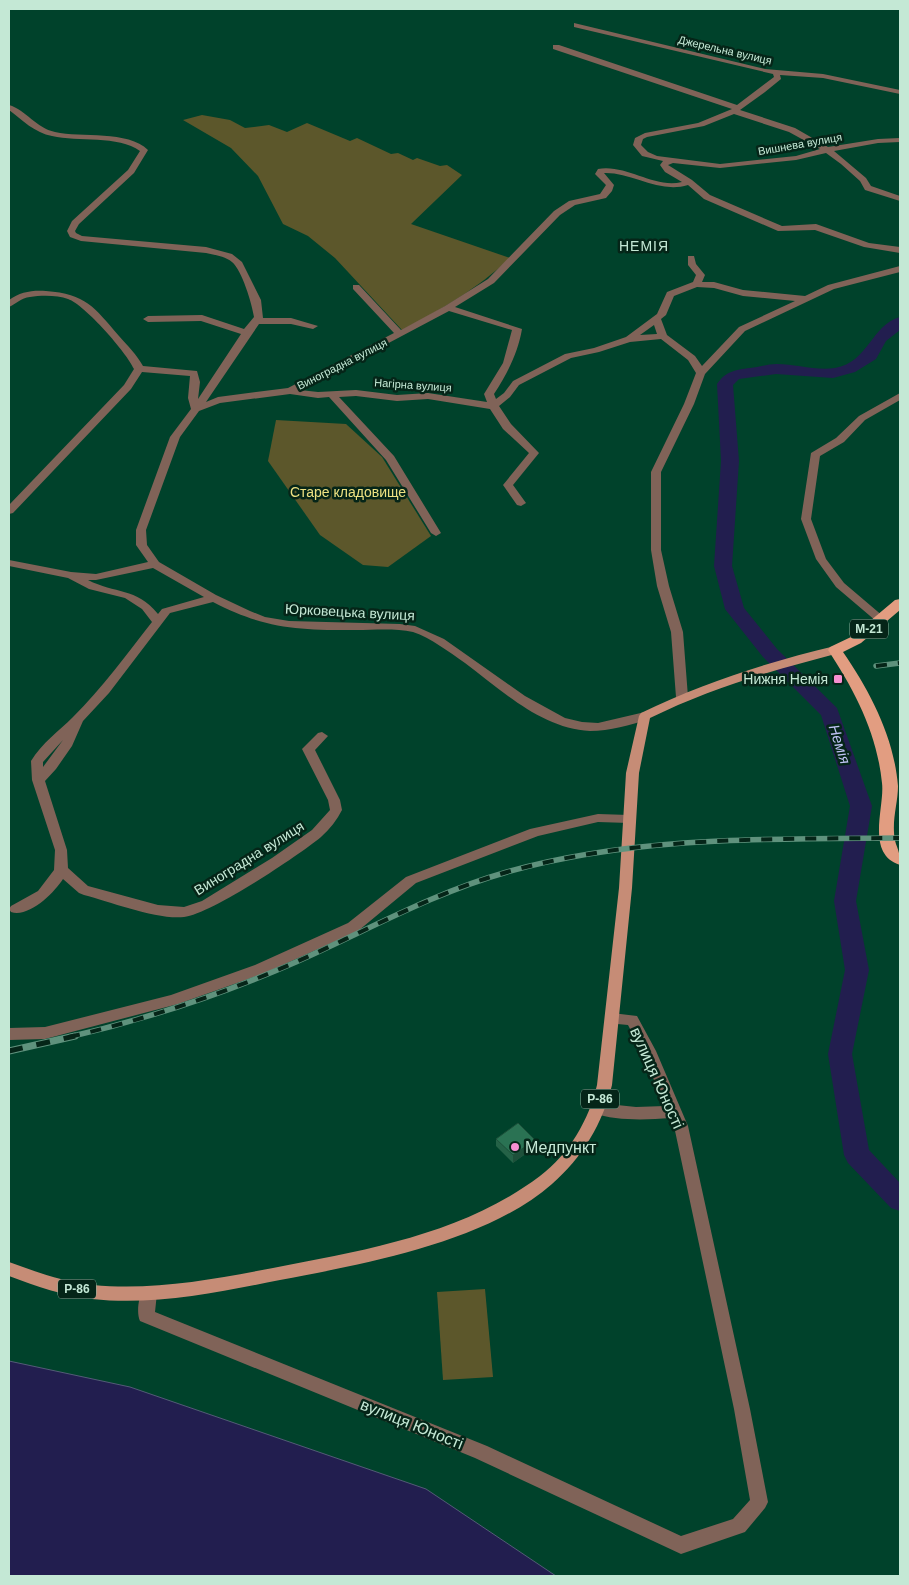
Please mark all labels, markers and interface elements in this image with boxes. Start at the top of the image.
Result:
street label: Джерельна вулиця [677,33,773,67]
street label: Вишнева вулиця [757,131,843,157]
district label: НЕМІЯ [619,238,669,254]
street label: Виноградна вулиця [295,336,389,392]
street label: Нагірна вулиця [374,376,452,394]
park label: Старе кладовище [290,484,406,500]
street label: Юрковецька вулиця [285,601,415,623]
road number: М-21 [850,620,888,638]
place label: Нижня Немія [743,671,828,687]
marker: Нижня Немія [832,673,844,685]
water label: Немія [826,722,854,766]
street label: Виноградна вулиця [191,818,307,898]
street label: вулиця Юності [627,1025,687,1131]
road number: Р-86 [581,1090,619,1108]
place label: Медпункт [525,1139,597,1156]
marker: Медпункт [509,1141,521,1153]
road number: Р-86 [58,1280,96,1298]
street label: вулиця Юності [358,1396,466,1452]

